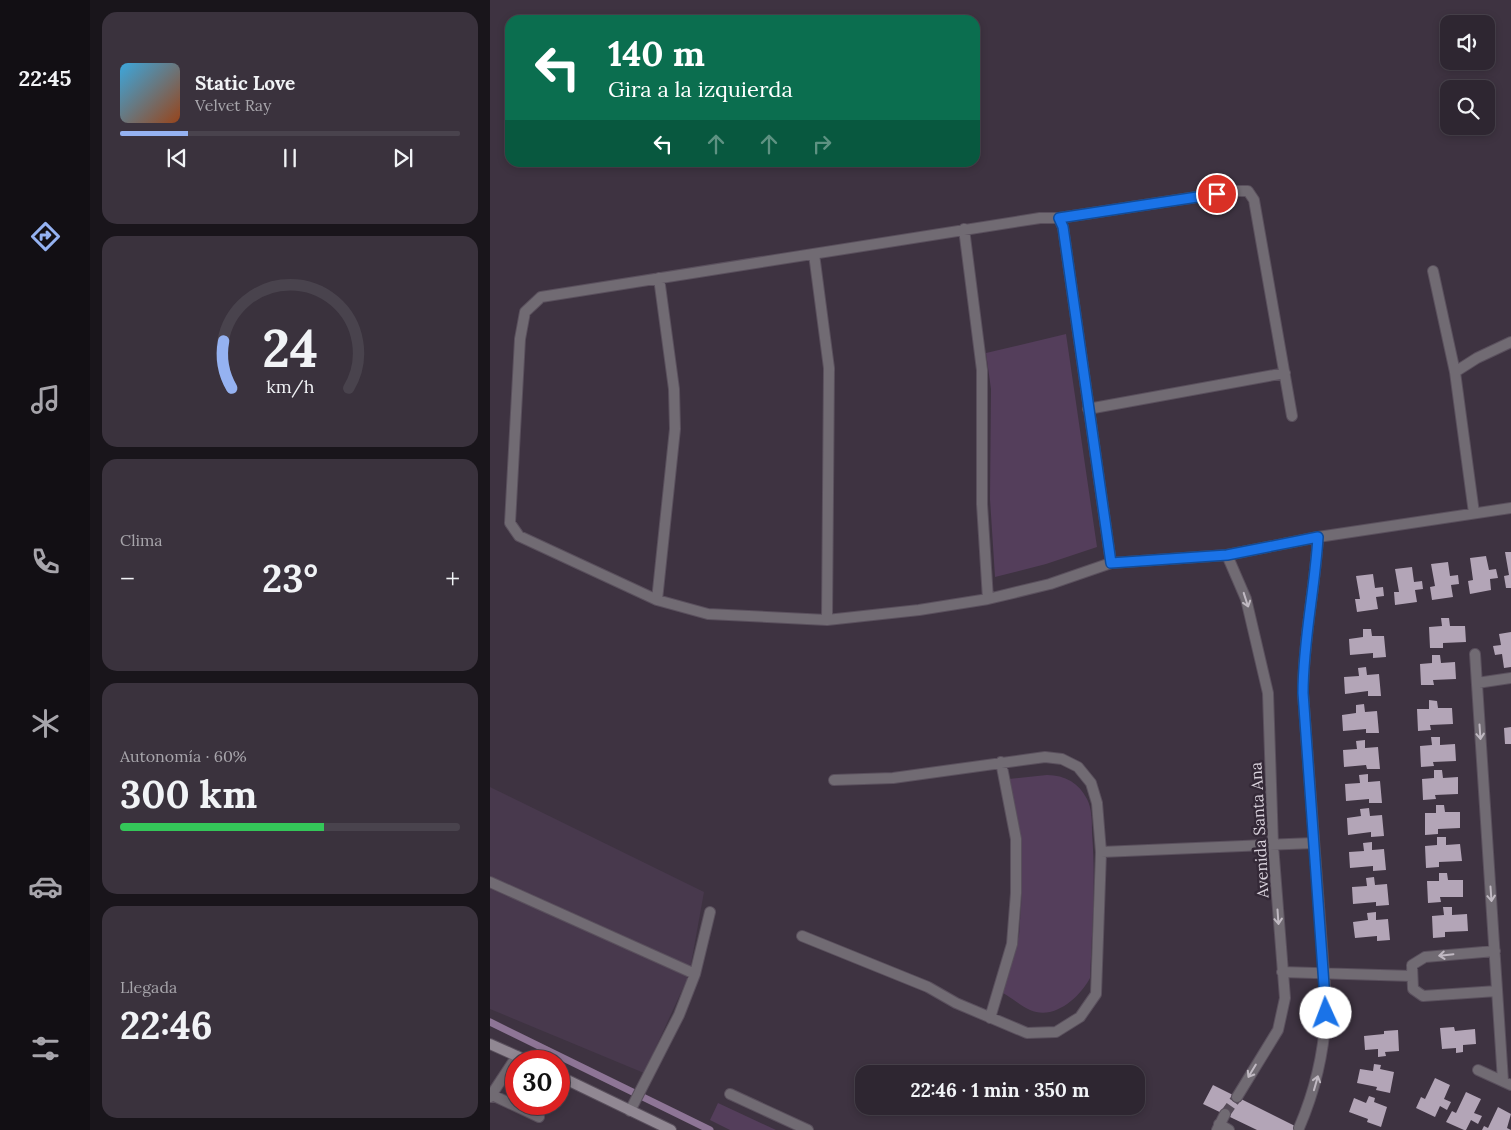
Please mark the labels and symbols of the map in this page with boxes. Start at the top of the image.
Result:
pin [1196,173,1238,215]
one-way arrow [1241,592,1251,608]
one-way arrow [1476,724,1485,740]
street label: Avenida Santa Ana [1245,761,1273,900]
one-way arrow [1487,886,1496,902]
one-way arrow [1273,909,1283,925]
one-way arrow [1439,950,1455,960]
position arrow [1299,986,1351,1038]
speed limit sign: 30 [505,1050,570,1115]
one-way arrow [1247,1064,1257,1078]
one-way arrow [1312,1075,1322,1091]

